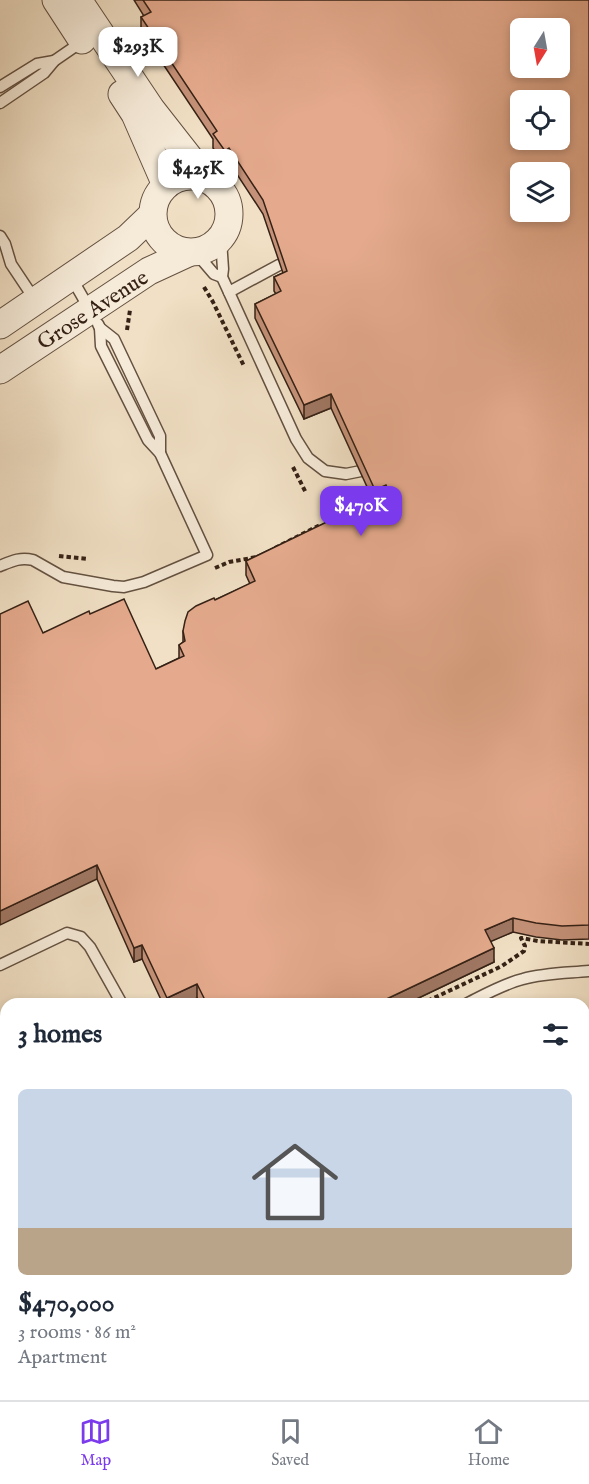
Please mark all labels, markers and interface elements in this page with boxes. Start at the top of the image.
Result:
north arrow [510,18,570,78]
map controls [510,18,570,222]
pin: $293K [96,27,180,78]
text: $293K [112,34,164,59]
button: locate [510,90,570,150]
pin: $425K [156,149,240,200]
text: $425K [172,156,224,181]
button: layers [510,162,570,222]
street label: Grose Avenue [32,264,154,357]
pin: $470K [319,486,403,537]
text: $470K [334,493,388,518]
text: 3 homes [18,1018,102,1051]
icon: filters [539,1018,572,1051]
icon: home [241,1128,349,1236]
text: $470,000 [18,1287,115,1320]
text: 3 rooms · 86 m² [18,1320,136,1345]
text: Apartment [18,1345,107,1370]
tab: Map [79,1415,112,1471]
tab: Saved [271,1415,309,1471]
tab: Home [468,1415,510,1471]

